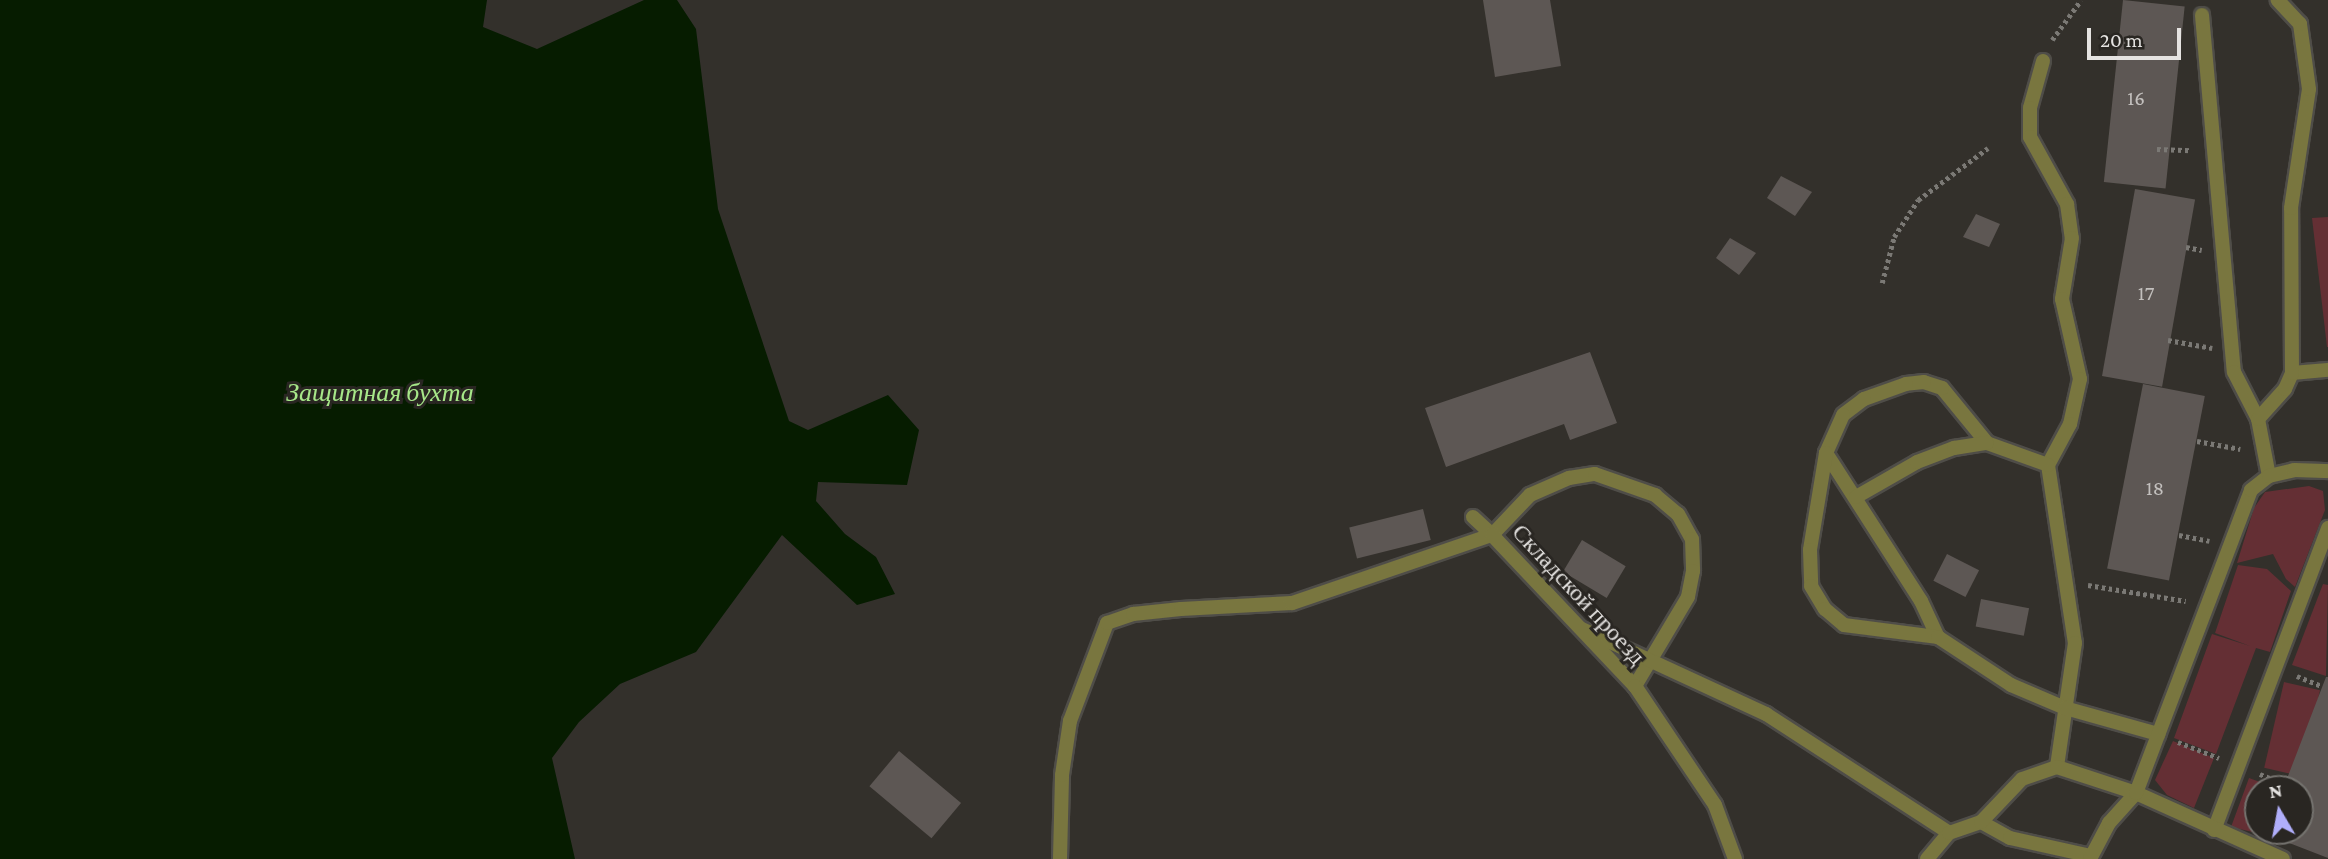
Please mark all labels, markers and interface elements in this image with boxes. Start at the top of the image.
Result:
scale bar [2090,14,2184,58]
text: 20 m [2100,28,2143,52]
house number: 16 [2127,85,2145,111]
house number: 17 [2138,280,2154,306]
water label: Защитная бухта [286,377,474,409]
house number: 18 [2146,475,2164,501]
street label: Складской проезд [1506,518,1652,670]
north arrow [2244,775,2314,845]
text: N [2267,779,2284,802]

